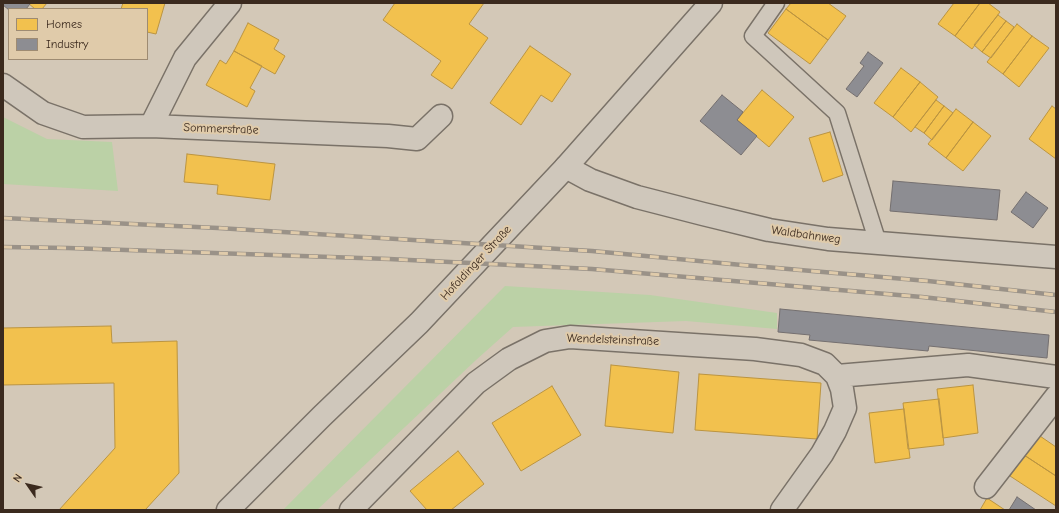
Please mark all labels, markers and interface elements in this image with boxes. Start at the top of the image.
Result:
legend [8,8,148,60]
text: Homes [46,17,82,31]
text: Industry [46,37,88,51]
street label: Sommerstraße [183,120,259,138]
street label: Hofoldinger Straße [438,223,514,303]
street label: Waldbahnweg [770,223,842,247]
street label: Wendelsteinstraße [567,331,659,349]
north arrow [8,465,48,505]
text: N [10,471,25,485]

